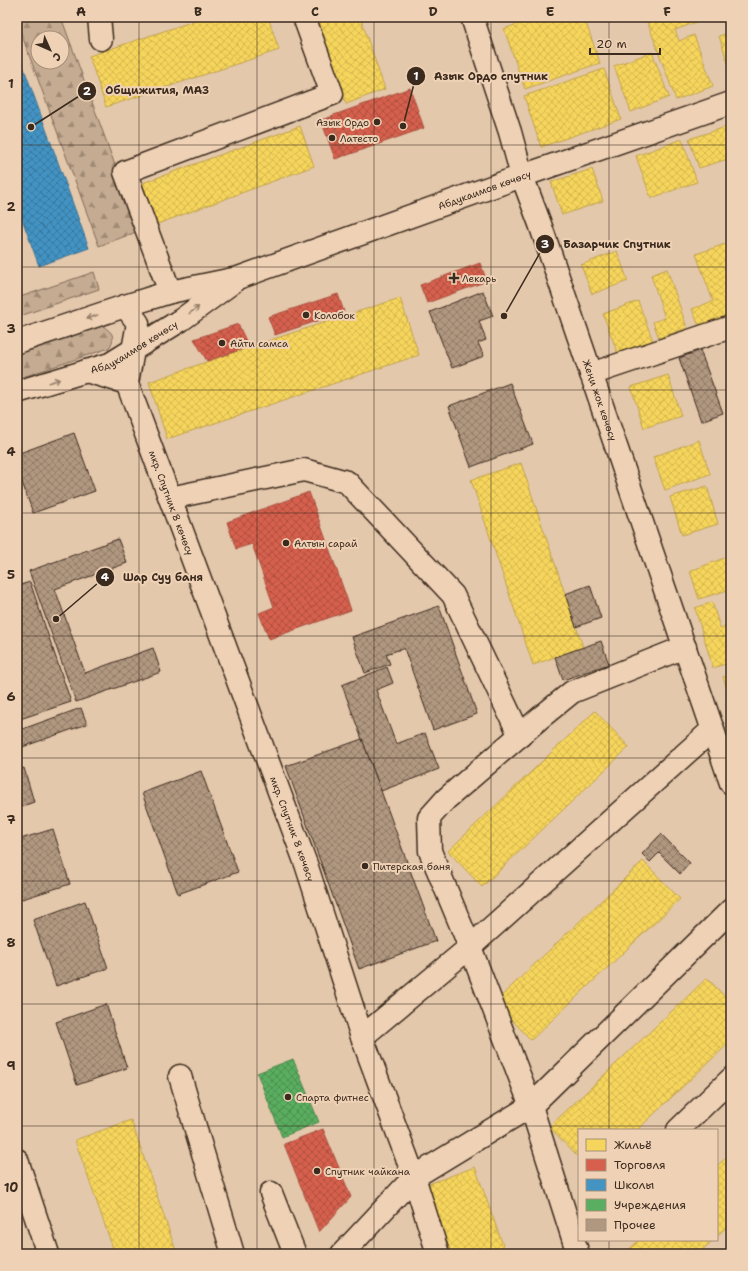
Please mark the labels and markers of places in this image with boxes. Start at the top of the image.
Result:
callout: Азык Ордо спутник [406,64,556,87]
callout: Общижития, МАЗ [77,79,217,102]
place label: Азык Ордо [316,116,369,129]
marker: Азык Ордо [372,117,382,127]
place label: Латесто [340,132,378,145]
marker: Латесто [327,133,337,143]
callout: Базарчик Спутник [535,232,679,255]
place label: Лекарь [462,272,496,285]
marker: Лекарь [449,273,459,283]
place label: Колобок [314,309,356,322]
marker: Колобок [301,310,311,320]
place label: Айти самса [230,337,289,350]
marker: Айти самса [217,338,227,348]
place label: Алтын сарай [294,537,358,550]
marker: Алтын сарай [281,538,291,548]
callout: Шар Суу баня [95,566,211,589]
place label: Питерская баня [373,860,451,873]
marker: Питерская баня [360,861,370,871]
place label: Спарта фитнес [296,1091,369,1104]
marker: Спарта фитнес [283,1092,293,1102]
place label: Спутник чайкана [325,1165,411,1178]
marker: Спутник чайкана [312,1166,322,1176]

